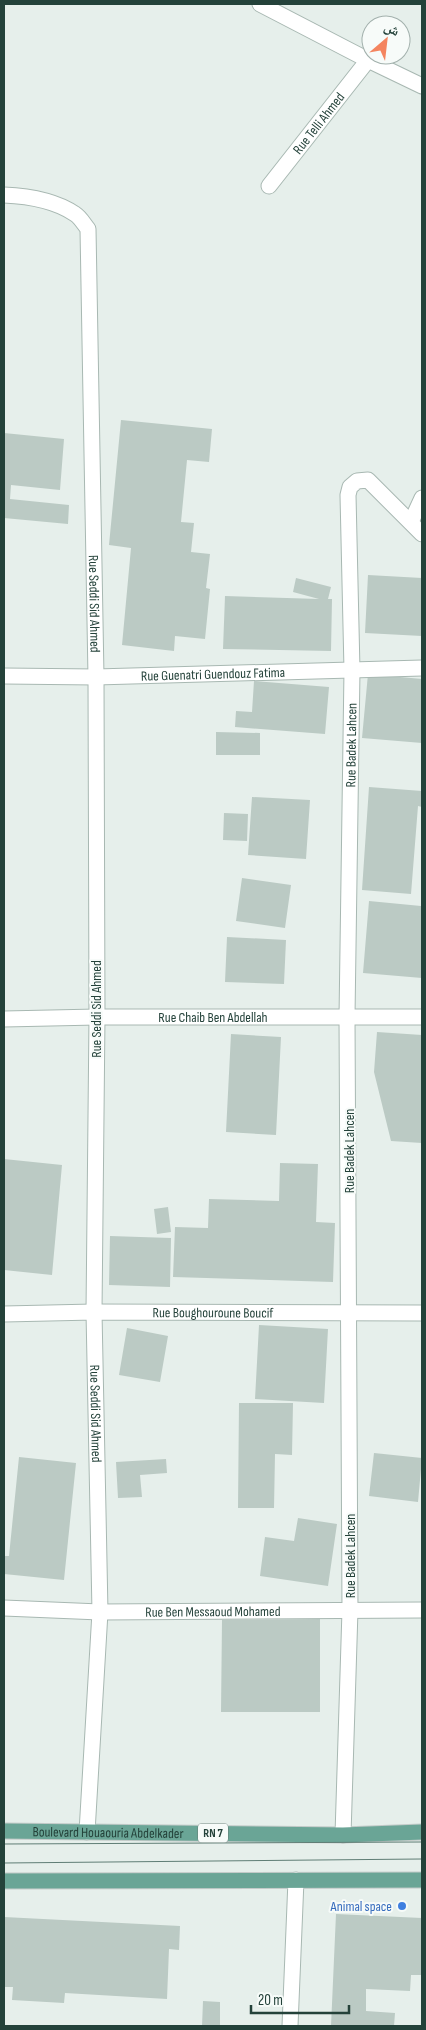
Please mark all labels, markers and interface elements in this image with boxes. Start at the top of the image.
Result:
north arrow [361,15,411,65]
text: ش [381,18,403,40]
street label: Rue Telli Ahmed [289,89,348,157]
street label: Rue Seddi Sid Ahmed [85,555,104,653]
street label: Rue Guenatri Guendouz Fatima [141,663,285,684]
street label: Rue Badek Lahcen [342,703,360,788]
street label: Rue Seddi Sid Ahmed [88,960,105,1058]
street label: Rue Chaib Ben Abdellah [158,1009,268,1026]
street label: Rue Badek Lahcen [341,1109,358,1193]
street label: Rue Boughouroune Boucif [153,1304,274,1321]
street label: Rue Seddi Sid Ahmed [87,1365,106,1463]
street label: Rue Badek Lahcen [342,1514,359,1598]
street label: Rue Ben Messaoud Mohamed [145,1602,281,1620]
street label: Boulevard Houaouria Abdelkader [32,1823,184,1842]
road number: RN 7 [198,1824,228,1842]
place label: Animal space [330,1898,392,1915]
marker: Animal space [396,1900,408,1912]
scale bar [251,1982,348,2014]
text: 20 m [258,1991,283,2010]

